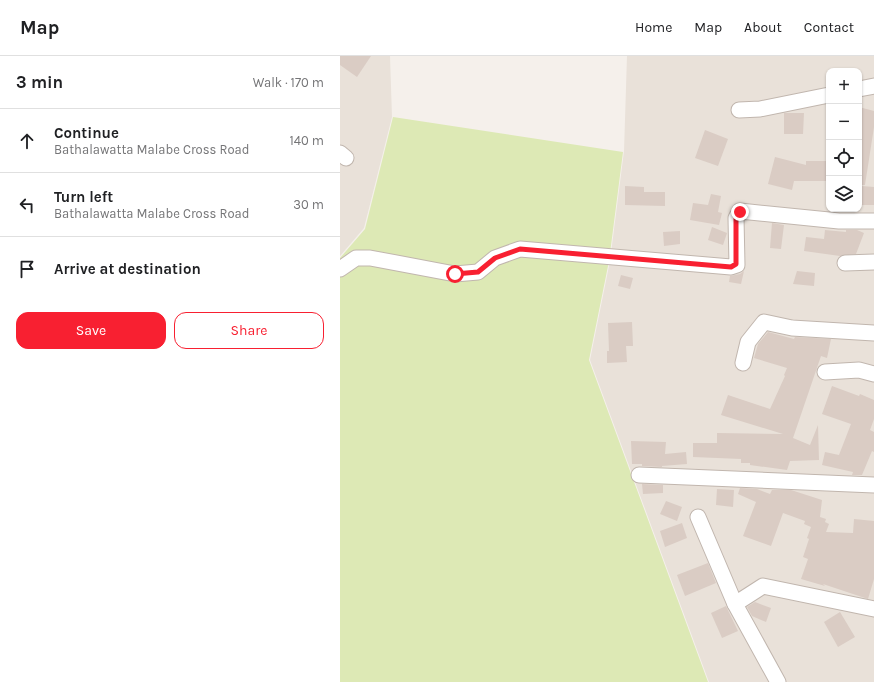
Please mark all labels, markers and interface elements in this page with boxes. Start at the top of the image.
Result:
text: Map [20,17,59,39]
text: Home [635,19,672,36]
text: Map [694,19,722,36]
text: About [744,19,782,36]
text: Contact [804,19,854,36]
map controls [826,68,862,212]
button: + [826,68,862,104]
text: 3 min [16,72,63,92]
text: Walk · 170 m [253,75,324,90]
button: − [826,104,862,140]
text: Continue [54,124,119,142]
icon: ahead [16,130,38,152]
text: 140 m [289,133,324,148]
button: locate [826,140,862,176]
text: Bathalawatta Malabe Cross Road [54,142,249,157]
button: layers [826,176,862,212]
text: Turn left [54,188,113,206]
icon: left [16,194,38,216]
text: 30 m [293,197,324,212]
route end [731,203,749,221]
text: Bathalawatta Malabe Cross Road [54,206,249,221]
icon: arrive [16,258,38,280]
text: Arrive at destination [54,260,201,278]
route start [446,265,464,283]
button: Save [16,312,166,349]
button: Share [174,312,324,349]

